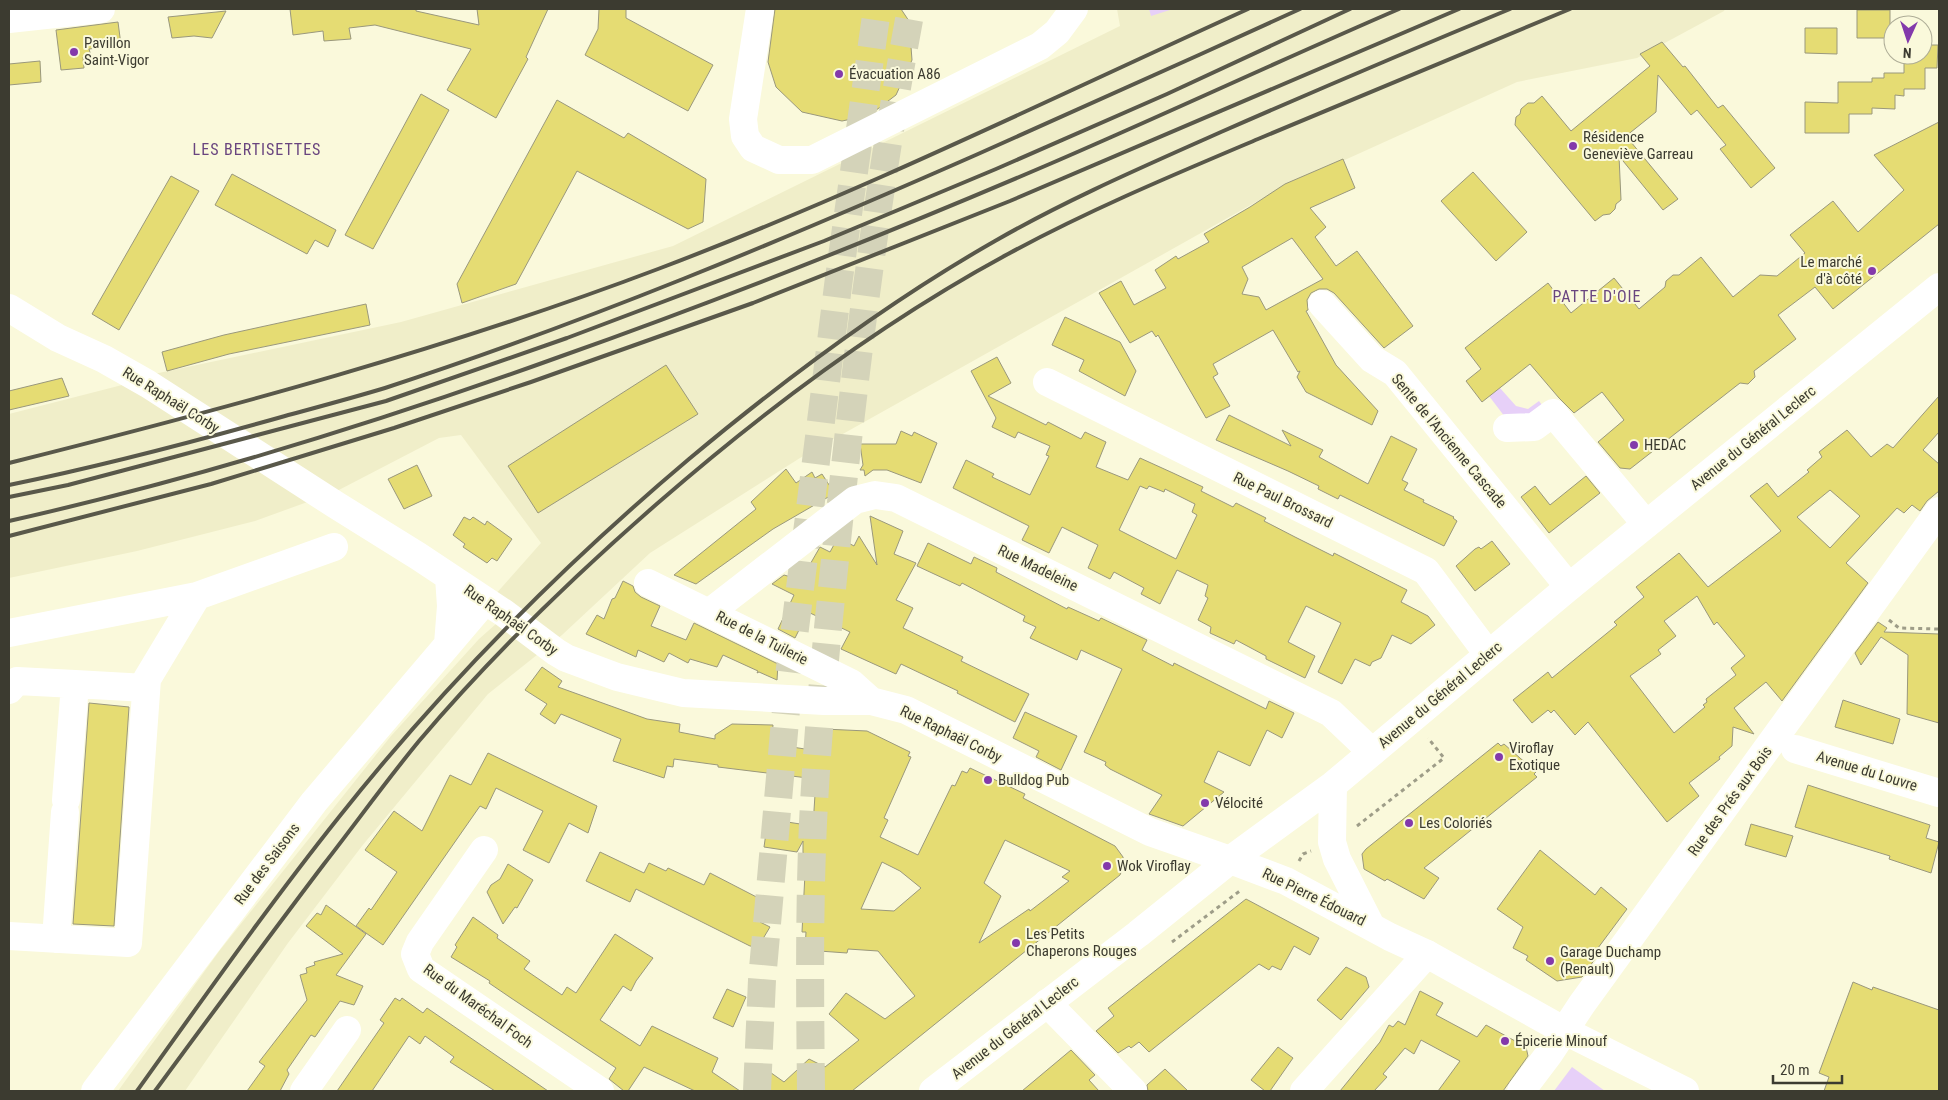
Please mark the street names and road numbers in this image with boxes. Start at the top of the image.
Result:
street label: Rue Raphaël Corby [119,363,223,437]
street label: Sente de l'Ancienne Cascade [1388,370,1510,512]
street label: Avenue du Général Leclerc [1687,382,1819,494]
street label: Rue Paul Brossard [1230,468,1336,532]
street label: Rue Madeleine [995,541,1081,595]
street label: Rue Raphaël Corby [460,581,562,659]
street label: Rue de la Tuilerie [713,607,811,669]
street label: Avenue du Général Leclerc [1374,638,1506,752]
street label: Rue Raphaël Corby [897,702,1005,766]
street label: Rue des Prés aux Bois [1684,743,1776,859]
street label: Avenue du Louvre [1814,747,1920,795]
street label: Rue des Saisons [231,820,304,908]
street label: Rue Pierre Édouard [1259,864,1369,930]
street label: Rue du Maréchal Foch [420,960,536,1052]
street label: Avenue du Général Leclerc [948,973,1082,1083]

